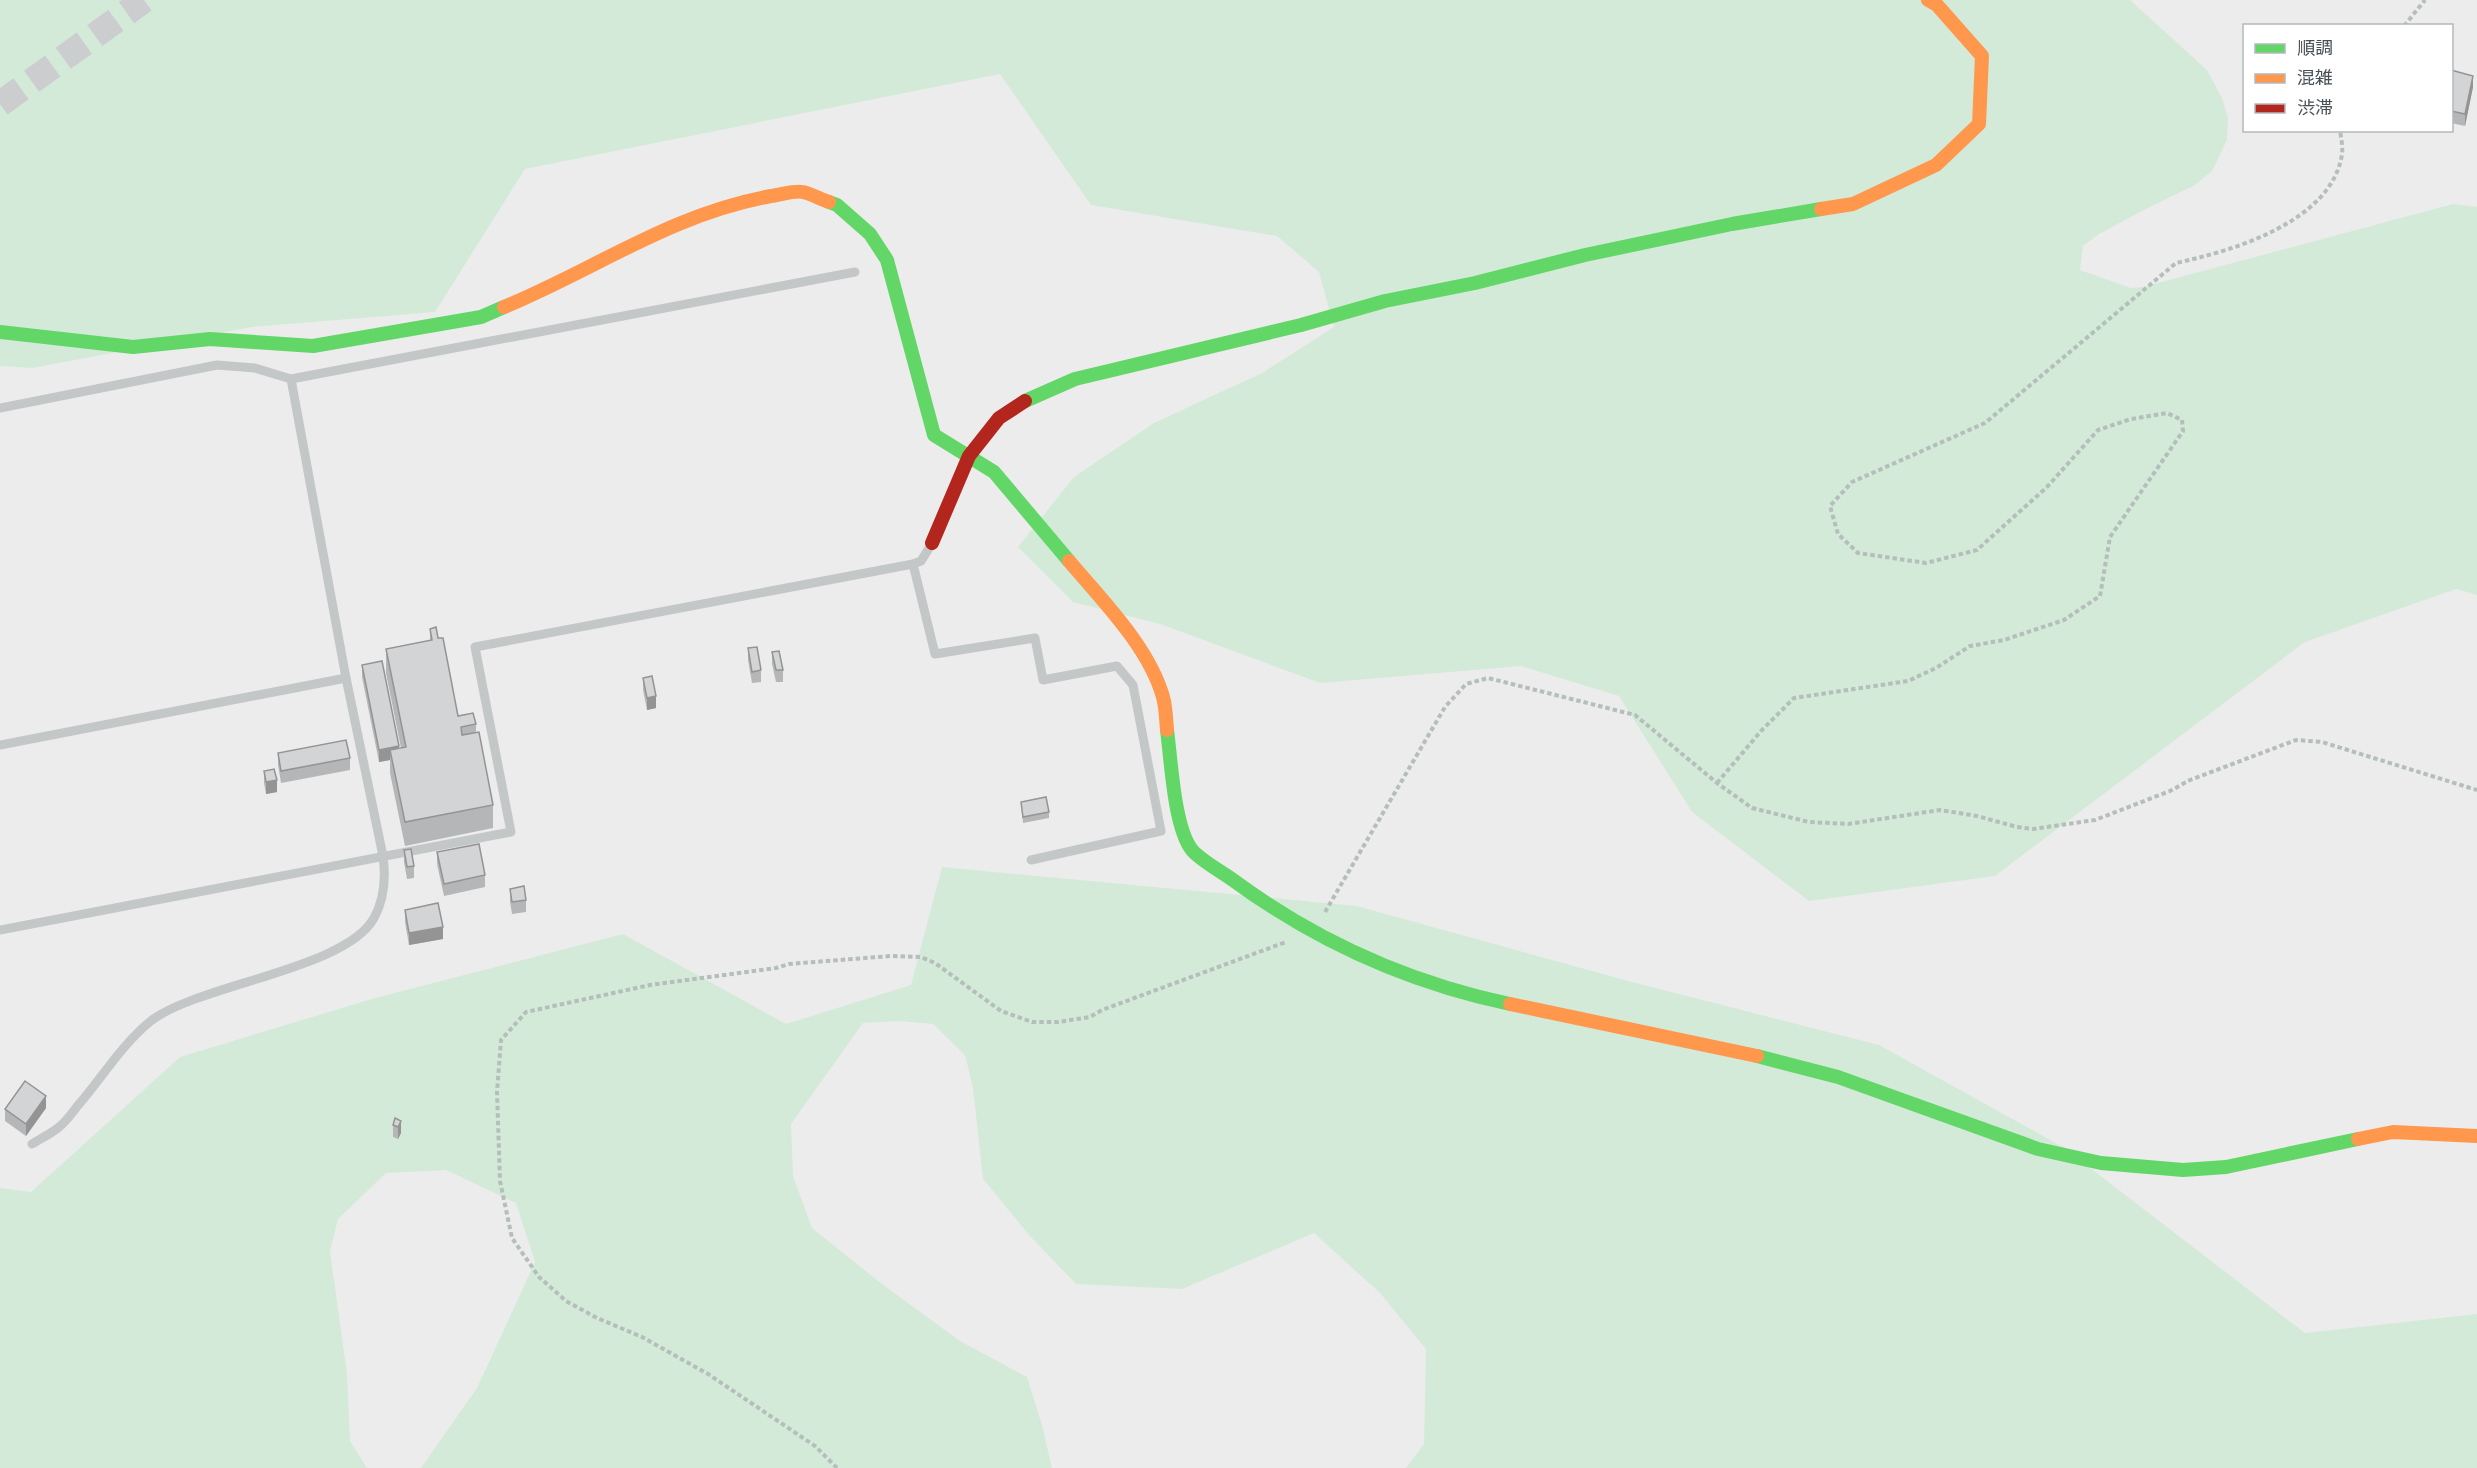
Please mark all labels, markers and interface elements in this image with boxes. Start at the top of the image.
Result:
legend [2243,24,2453,132]
text: 順調 [2297,35,2333,59]
text: 混雑 [2297,65,2333,89]
text: 渋滞 [2297,95,2333,119]

